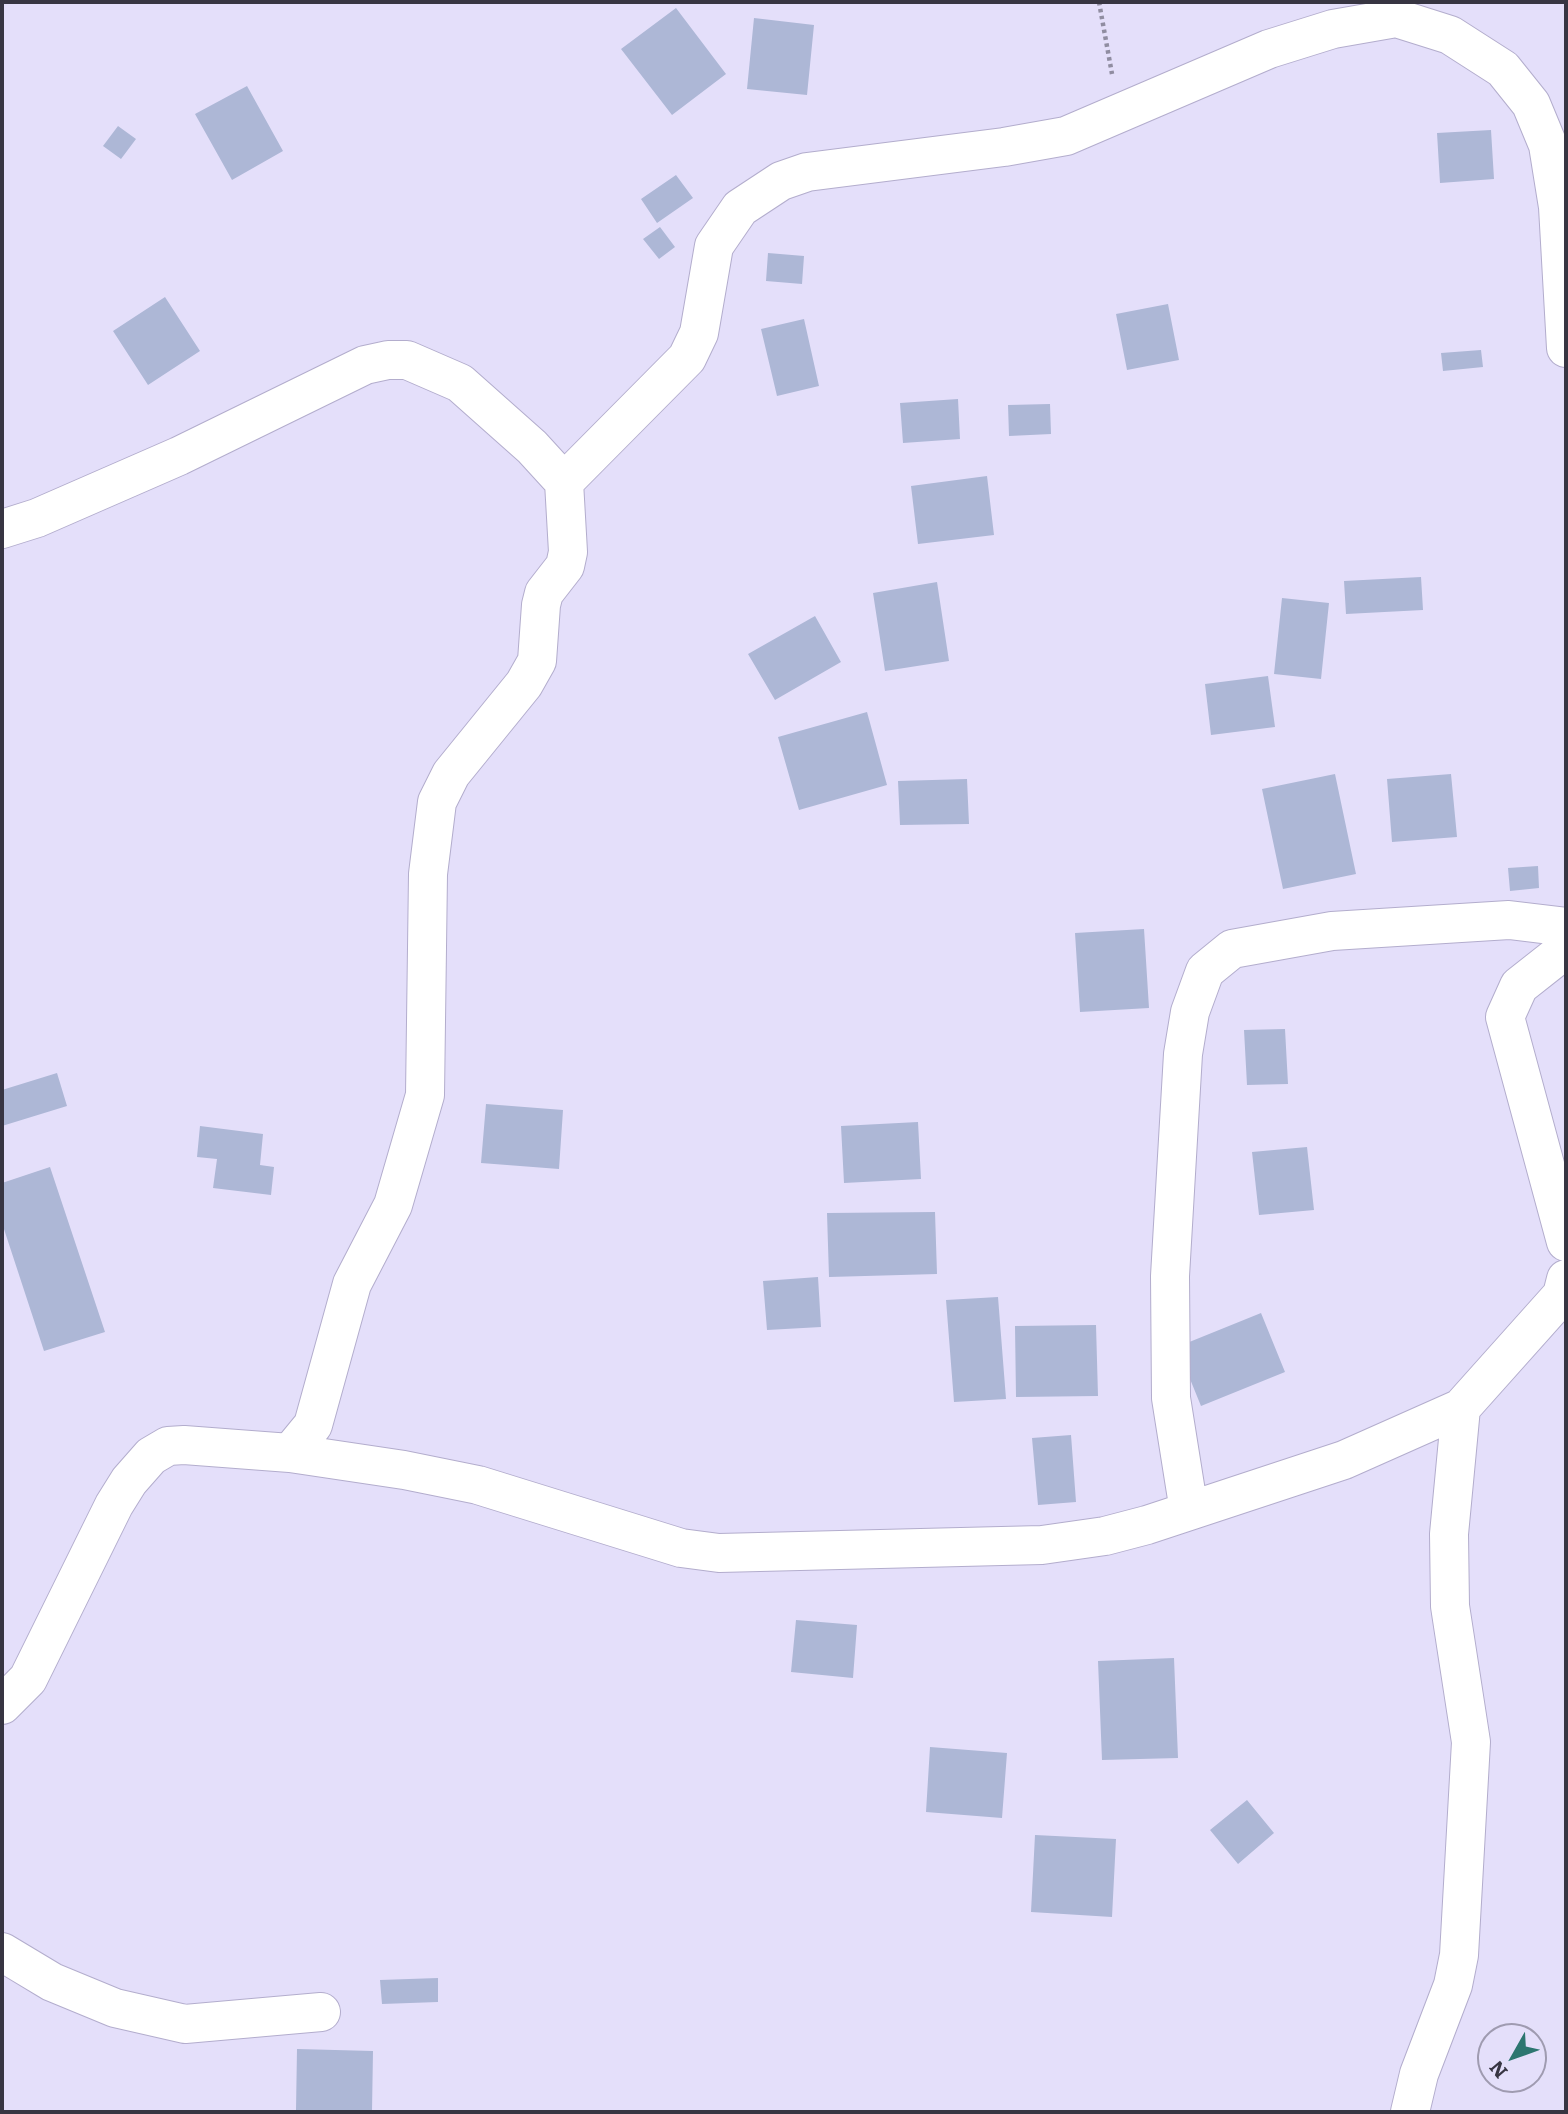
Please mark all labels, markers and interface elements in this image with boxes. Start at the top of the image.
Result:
north arrow [1477,2023,1547,2093]
text: N [1482,2055,1513,2085]

